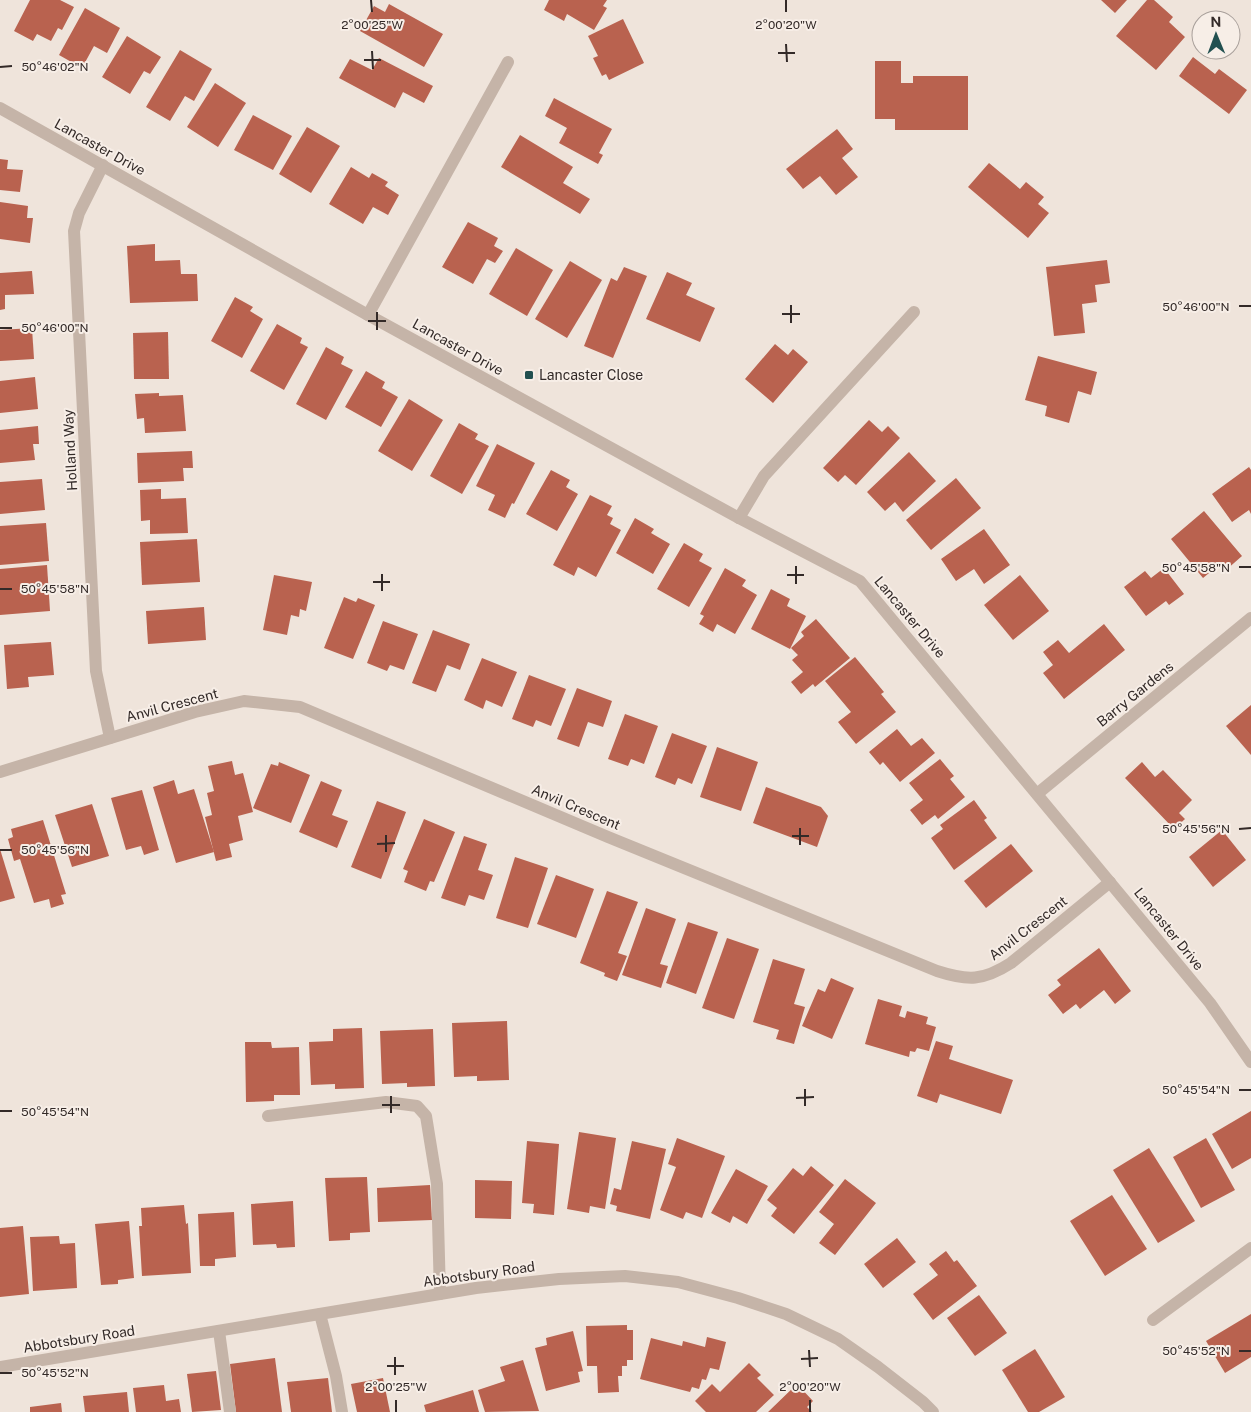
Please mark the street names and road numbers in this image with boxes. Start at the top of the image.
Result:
street label: Lancaster Drive [52,115,148,179]
street label: Lancaster Drive [410,315,506,379]
street label: Holland Way [60,408,80,491]
street label: Lancaster Drive [871,573,949,661]
street label: Barry Gardens [1093,658,1177,730]
street label: Anvil Crescent [124,685,220,725]
street label: Anvil Crescent [529,781,623,833]
street label: Lancaster Drive [1131,885,1207,973]
street label: Anvil Crescent [986,893,1070,963]
street label: Abbotsbury Road [422,1258,536,1290]
street label: Abbotsbury Road [22,1322,136,1356]

